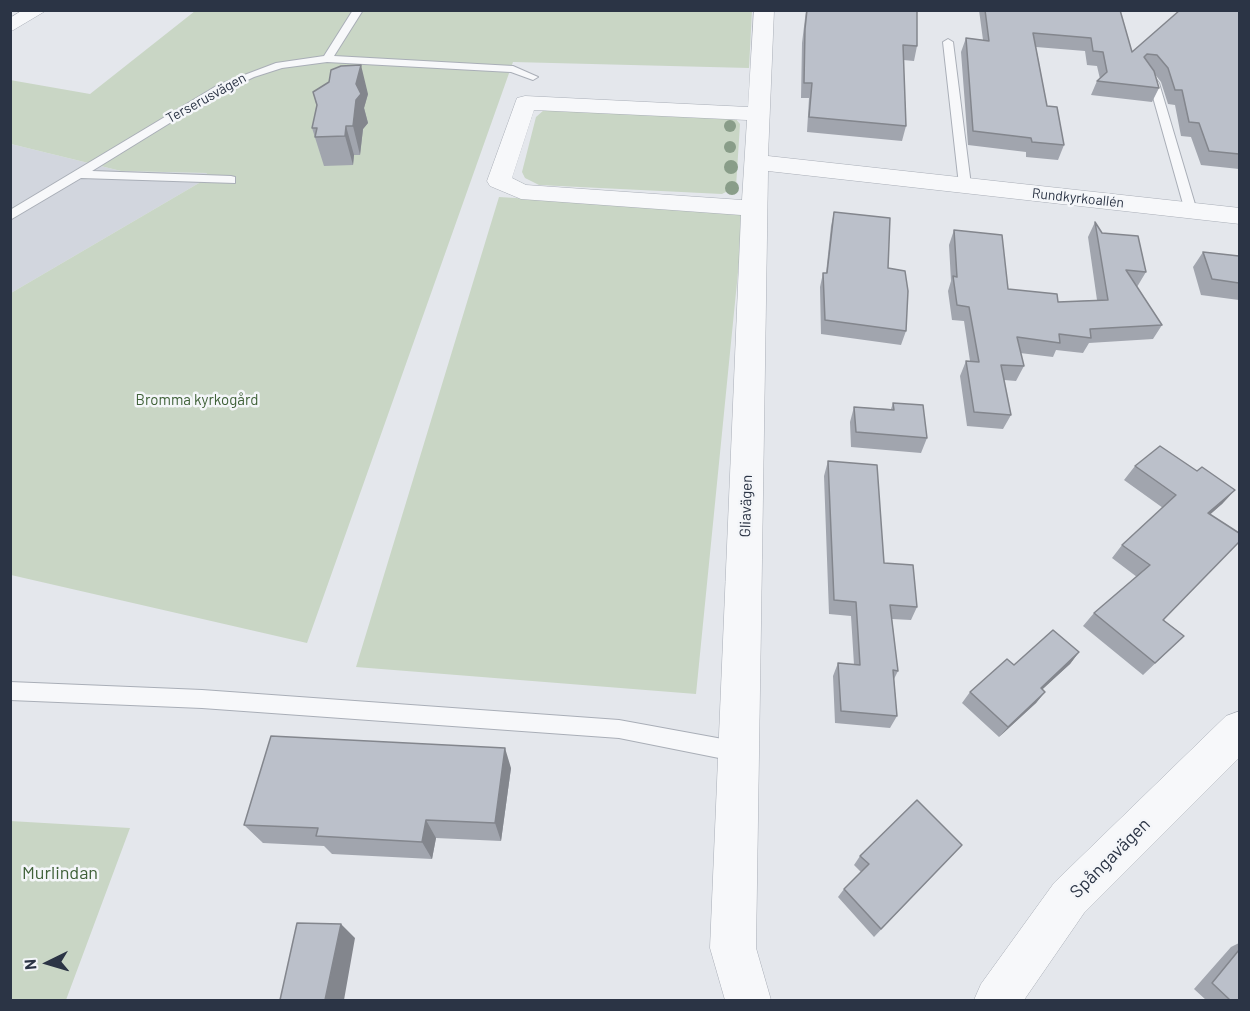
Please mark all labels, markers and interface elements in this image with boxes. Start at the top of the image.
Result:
street label: Terserusvägen [163,69,249,127]
street label: Rundkyrkoallén [1031,185,1125,211]
park label: Bromma kyrkogård [136,391,258,409]
street label: Gliavägen [736,474,756,538]
street label: Spångavägen [1065,813,1155,903]
park label: Murlindan [22,862,98,884]
north arrow [18,933,78,993]
text: N [20,958,39,971]

